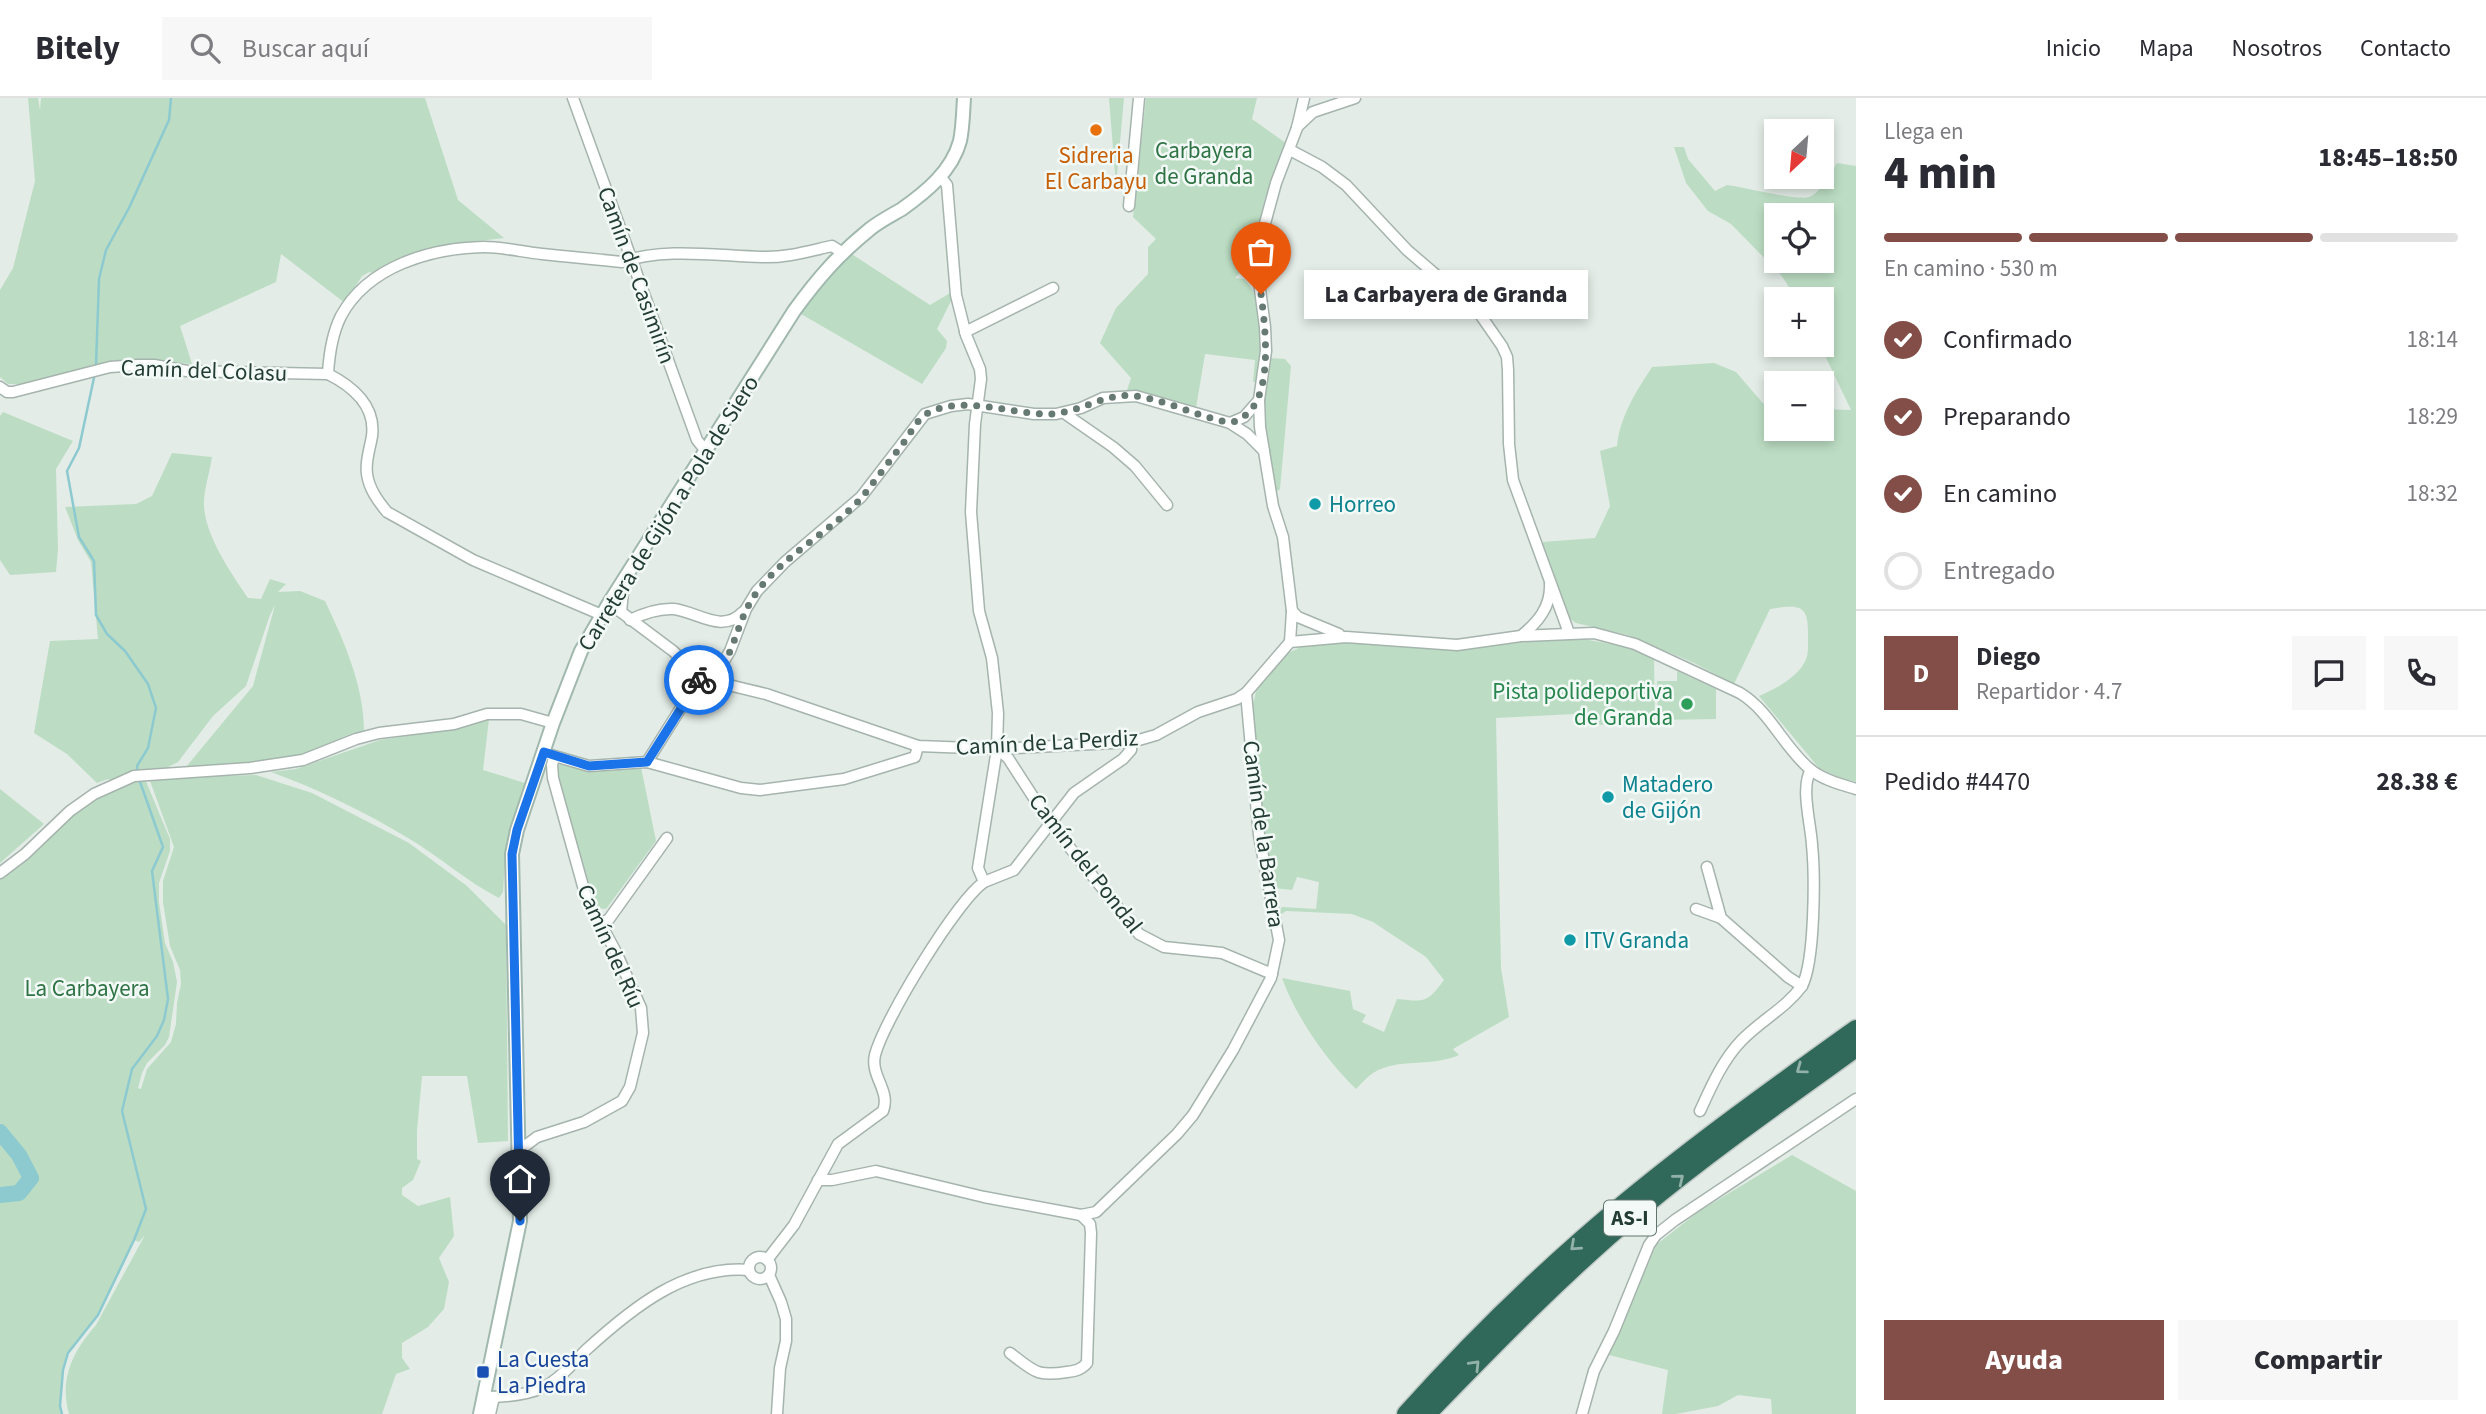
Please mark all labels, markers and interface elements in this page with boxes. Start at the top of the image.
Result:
search box [162,17,652,80]
text: Bitely [35,25,120,72]
icon: search [186,29,224,67]
text: Buscar aquí [242,30,369,67]
text: Inicio [2046,31,2101,66]
text: Mapa [2139,31,2194,66]
text: Nosotros [2232,31,2322,66]
text: Contacto [2360,31,2451,66]
text: Llega en [1884,115,1964,148]
north arrow [1764,119,1834,189]
map controls [1764,119,1834,441]
marker: Sidreria El Carbayu [1088,122,1104,138]
park label: Carbayera de Granda [1155,134,1253,193]
place label: Sidreria El Carbayu [1045,139,1147,198]
text: 18:45–18:50 [2318,139,2458,176]
text: 4 min [1884,141,1997,206]
street label: Camín de Casimirín [589,182,684,368]
button: locate [1764,203,1834,273]
pin [1231,222,1291,294]
icon: bag [1242,233,1280,271]
text: En camino · 530 m [1884,252,2058,285]
callout: La Carbayera de Granda [1303,270,1586,318]
text: La Carbayera de Granda [1324,278,1568,311]
button: + [1764,287,1834,357]
icon: check [1884,321,1922,359]
text: Confirmado [1943,321,2072,358]
text: 18:14 [2407,323,2458,356]
street label: Camín del Colasu [120,351,288,390]
street label: Carretera de Gijón a Pola de Siero [570,369,767,658]
button: − [1764,371,1834,441]
icon: check [1884,398,1922,436]
text: Preparando [1943,398,2071,435]
text: 18:29 [2407,400,2458,433]
icon: check [1884,475,1922,513]
text: En camino [1943,475,2057,512]
text: 18:32 [2407,477,2458,510]
place label: Horreo [1329,488,1396,521]
marker: Horreo [1307,496,1323,512]
text: Entregado [1943,552,2055,589]
button: chat [2292,636,2366,710]
button: phone [2384,636,2458,710]
text: Diego [1976,638,2041,675]
courier [664,645,734,715]
text: D [1913,655,1929,692]
icon: bike [680,661,718,699]
place label: Pista polideportiva de Granda [1492,675,1673,734]
text: Repartidor · 4.7 [1976,675,2122,708]
marker: Pista polideportiva de Granda [1679,696,1695,712]
street label: Camín de La Perdiz [955,721,1139,764]
street label: Camín de la Barrera [1234,738,1293,930]
text: Pedido #4470 [1884,763,2030,800]
text: 28.38 € [2376,763,2458,800]
place label: Matadero de Gijón [1622,768,1713,827]
street label: Camín del Pondal [1021,787,1151,940]
marker: Matadero de Gijón [1600,789,1616,805]
street label: Camín del Ríu [569,879,653,1013]
place label: ITV Granda [1584,924,1689,957]
marker: ITV Granda [1562,932,1578,948]
park label: La Carbayera [24,972,150,1005]
one-way arrow [1796,1061,1808,1073]
pin [490,1149,550,1221]
icon: home [501,1160,539,1198]
one-way arrow [1670,1175,1683,1187]
road number: AS-I [1604,1200,1656,1236]
one-way arrow [1570,1238,1583,1250]
button: Ayuda [1884,1320,2164,1400]
button: Compartir [2178,1320,2458,1400]
place label: La Cuesta La Piedra [497,1343,589,1402]
one-way arrow [1466,1360,1479,1373]
marker: La Cuesta La Piedra [475,1364,491,1380]

